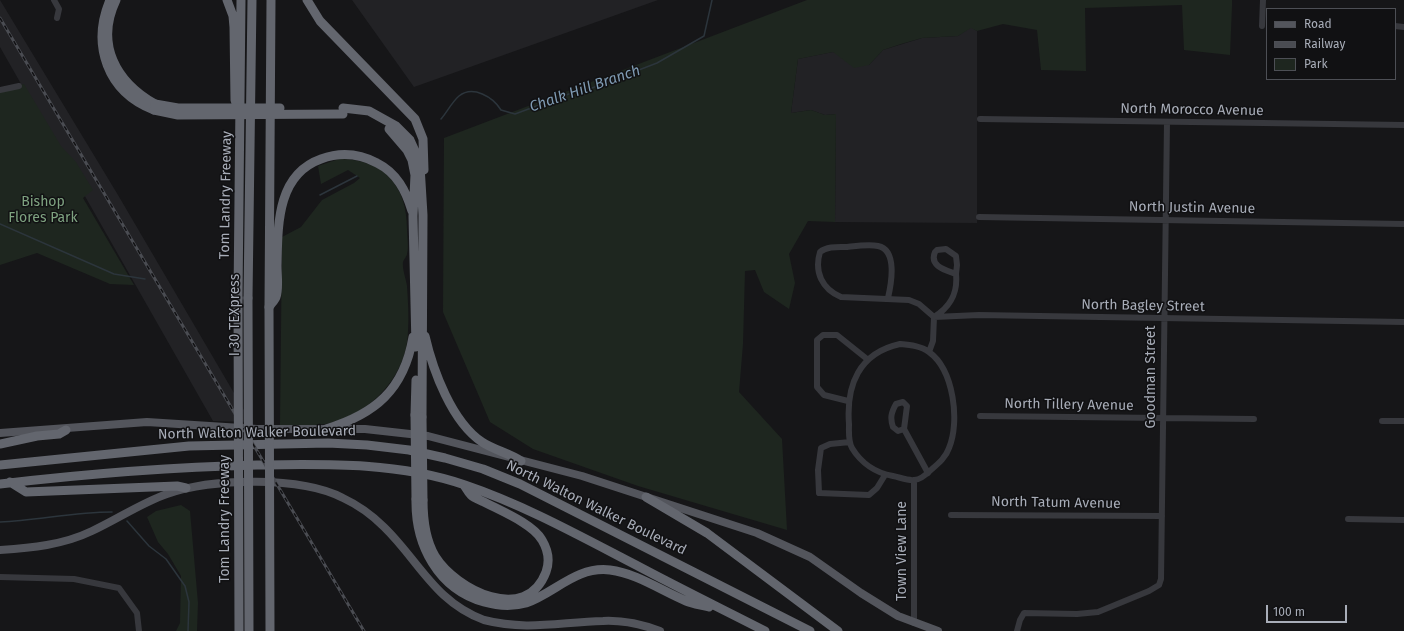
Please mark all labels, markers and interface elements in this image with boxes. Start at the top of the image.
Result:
legend [1266,8,1396,80]
text: Road [1304,17,1332,31]
text: Railway [1304,37,1345,51]
text: Park [1304,57,1328,71]
water label: Chalk Hill Branch [527,62,643,116]
street label: North Morocco Avenue [1120,100,1264,120]
street label: Tom Landry Freeway [216,131,236,259]
park label: Bishop Flores Park [8,194,78,226]
street label: North Justin Avenue [1129,198,1255,218]
street label: I 30 TEXpress [227,274,243,356]
street label: North Bagley Street [1081,297,1205,315]
street label: Goodman Street [1143,325,1159,429]
street label: North Tillery Avenue [1004,395,1134,415]
street label: North Walton Walker Boulevard [158,423,356,443]
street label: Tom Landry Freeway [217,455,233,583]
street label: North Walton Walker Boulevard [503,457,689,559]
street label: North Tatum Avenue [991,493,1121,513]
street label: Town View Lane [894,501,910,601]
scale bar [1268,597,1349,623]
text: 100 m [1273,605,1305,619]

